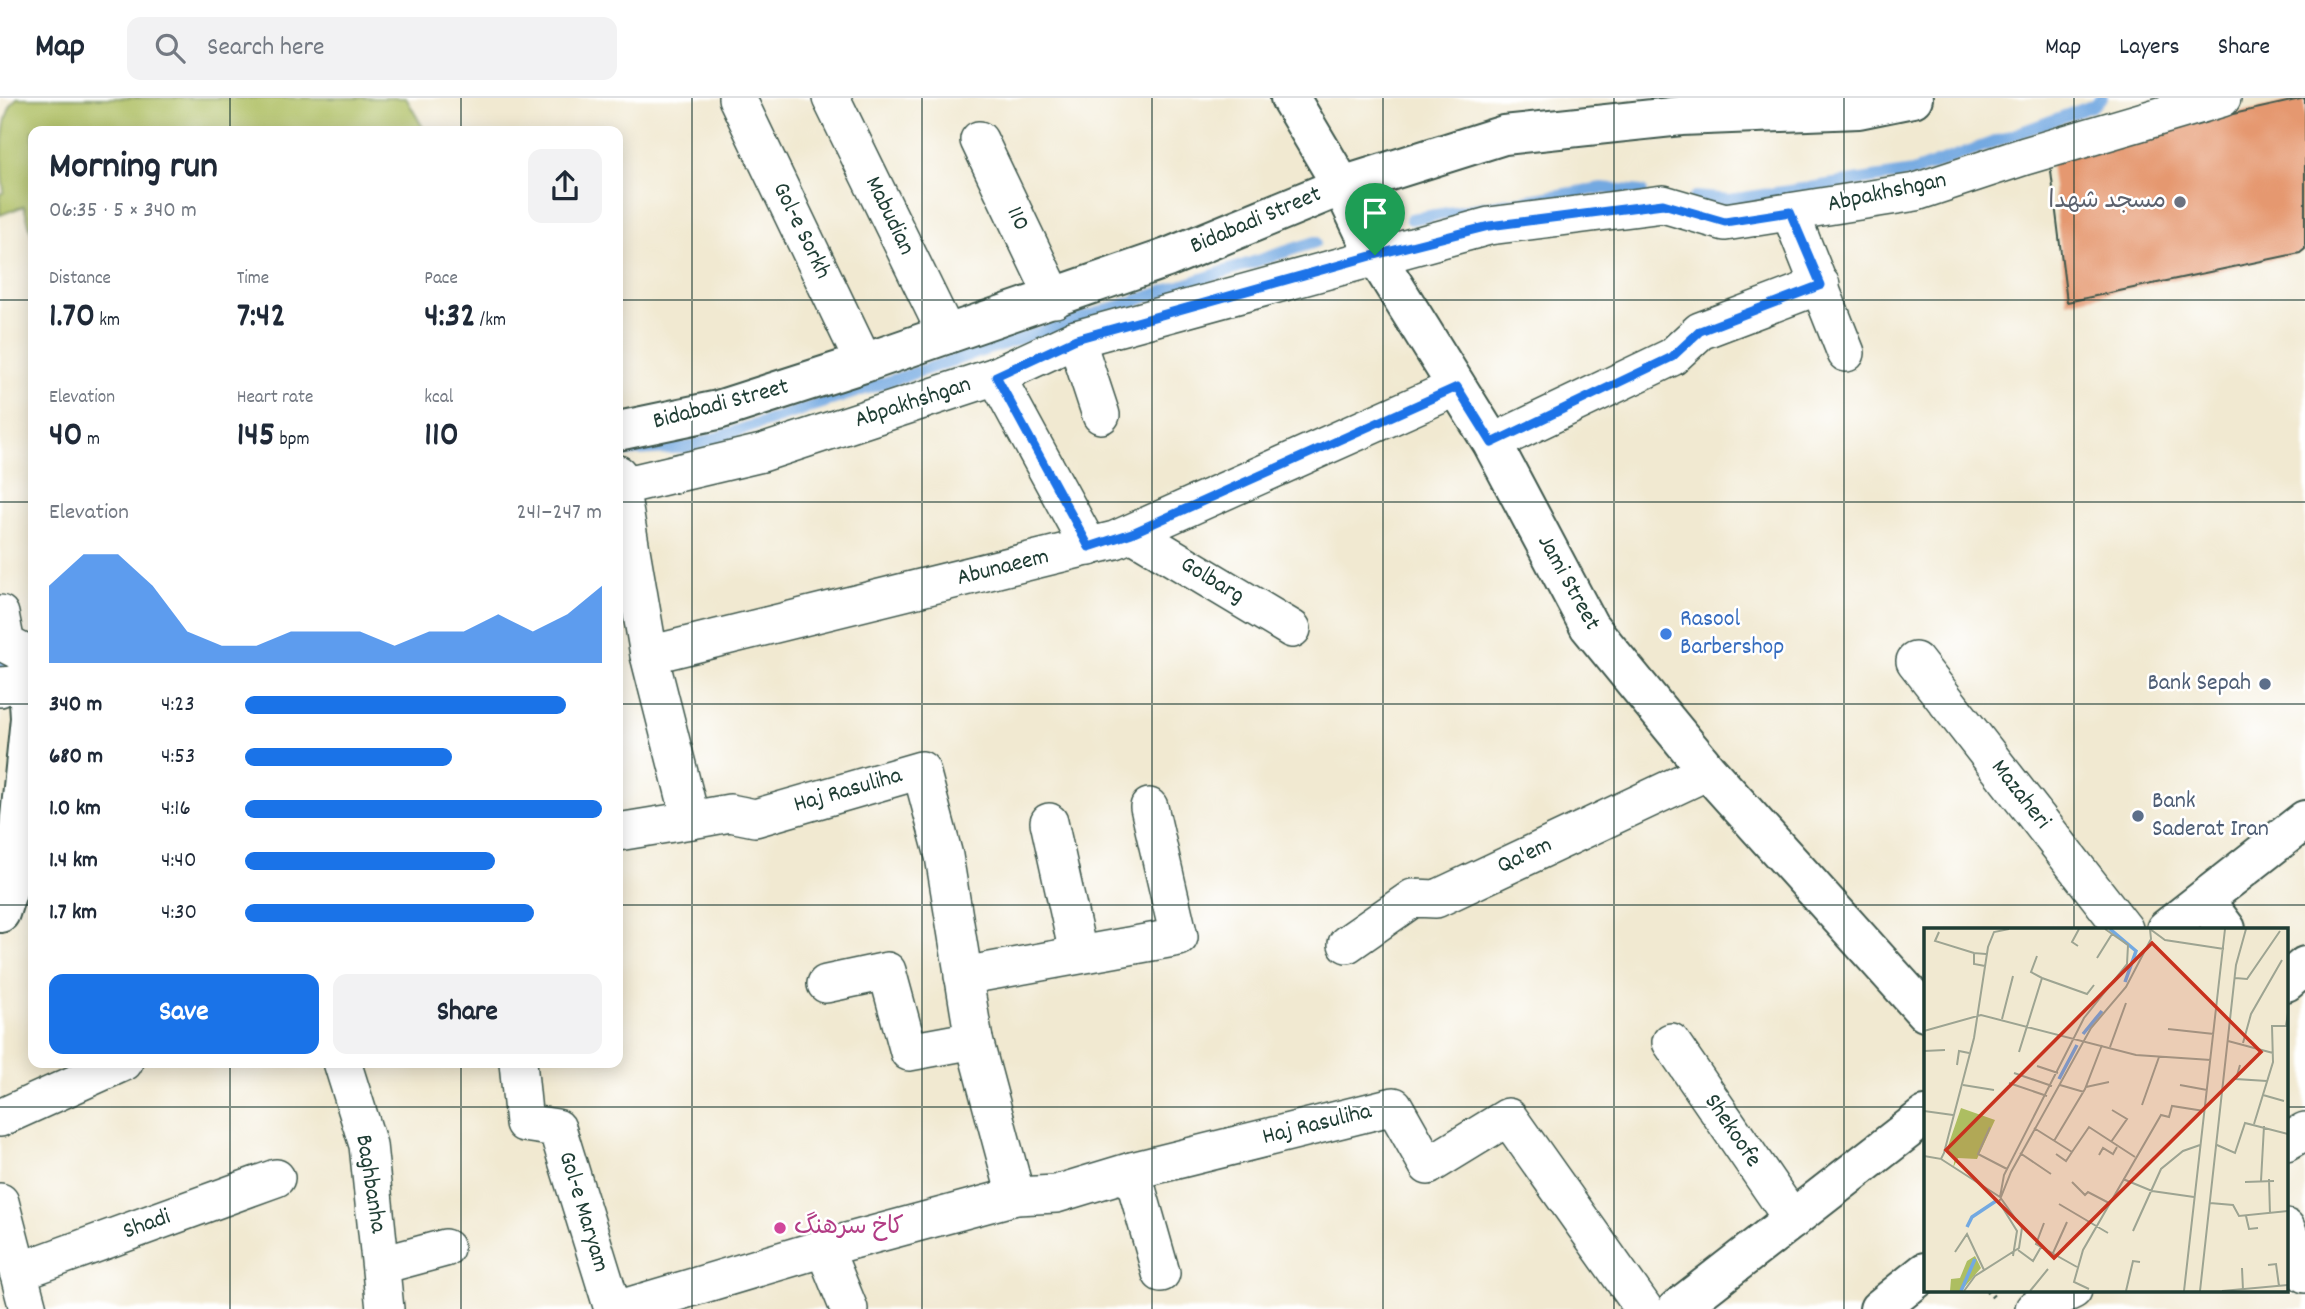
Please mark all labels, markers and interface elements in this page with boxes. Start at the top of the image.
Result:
search box [127,17,617,80]
text: Map [35,25,85,72]
icon: search [151,29,189,67]
text: Search here [207,30,325,67]
text: Map [2045,31,2081,65]
text: Layers [2119,31,2180,65]
text: Share [2218,31,2270,65]
text: Morning run [49,141,218,196]
button: share [528,149,602,223]
street label: Abpakhshgan [1824,164,1950,222]
street label: Mabudian [855,171,923,261]
street label: Gol-e Sorkh [763,177,839,285]
street label: Bidabadi Street [1185,178,1327,264]
pin [1345,183,1405,255]
place label: مسجد شهدا [2048,185,2166,219]
icon: arrive [1356,194,1394,232]
marker: مسجد شهدا [2172,194,2188,210]
text: 06:35 · 5 × 340 m [49,195,197,228]
street label: 110 [997,201,1037,237]
text: Distance [49,266,111,293]
text: Time [237,266,269,293]
text: Pace [424,266,458,293]
text: 1.70 [49,293,95,343]
text: 7:42 [237,293,286,343]
text: 4:32 [424,293,476,343]
text: km [95,308,120,335]
text: /km [476,308,506,335]
street label: Abpakhshgan [850,368,976,438]
street label: Bidabadi Street [649,371,793,439]
text: Elevation [49,385,115,412]
text: Heart rate [237,385,313,412]
text: kcal [424,385,453,412]
text: 40 [49,412,83,462]
text: 145 [237,412,275,462]
text: 110 [424,412,459,462]
text: m [83,427,100,454]
text: bpm [275,427,309,454]
text: Elevation [49,497,129,530]
text: 241–247 m [516,497,602,530]
street label: Jami Street [1528,529,1608,637]
street label: Abunaeem [953,540,1053,596]
street label: Golbarg [1173,549,1251,613]
place label: Rasool Barbershop [1680,603,1784,665]
marker: Rasool Barbershop [1658,626,1674,642]
place label: Bank Sepah [2147,667,2251,701]
marker: Bank Sepah [2257,676,2273,692]
text: 340 m [49,689,102,722]
text: 4:23 [161,689,195,722]
text: 680 m [49,741,103,774]
text: 4:53 [161,741,195,774]
street label: Mazaheri [1982,753,2058,837]
street label: Haj Rasuliha [790,759,907,823]
place label: Bank Saderat Iran [2152,785,2269,847]
text: 1.0 km [49,793,101,826]
text: 4:16 [161,793,191,826]
marker: Bank Saderat Iran [2130,808,2146,824]
street label: Qa'em [1492,829,1558,883]
text: 1.4 km [49,845,98,878]
text: 4:40 [161,845,196,878]
text: 1.7 km [49,897,97,930]
text: 4:30 [161,897,197,930]
inset map [1924,928,2288,1292]
button: Save [49,974,319,1054]
button: Share [333,974,602,1054]
street label: Shekoofe [1695,1087,1769,1175]
street label: Haj Rasuliha [1259,1095,1376,1155]
street label: Baghbanha [345,1132,395,1236]
street label: Gol-e Maryam [549,1148,617,1276]
street label: Shadi [118,1201,176,1249]
place label: کاخ سرهنگ [794,1211,904,1245]
marker: کاخ سرهنگ [772,1220,788,1236]

